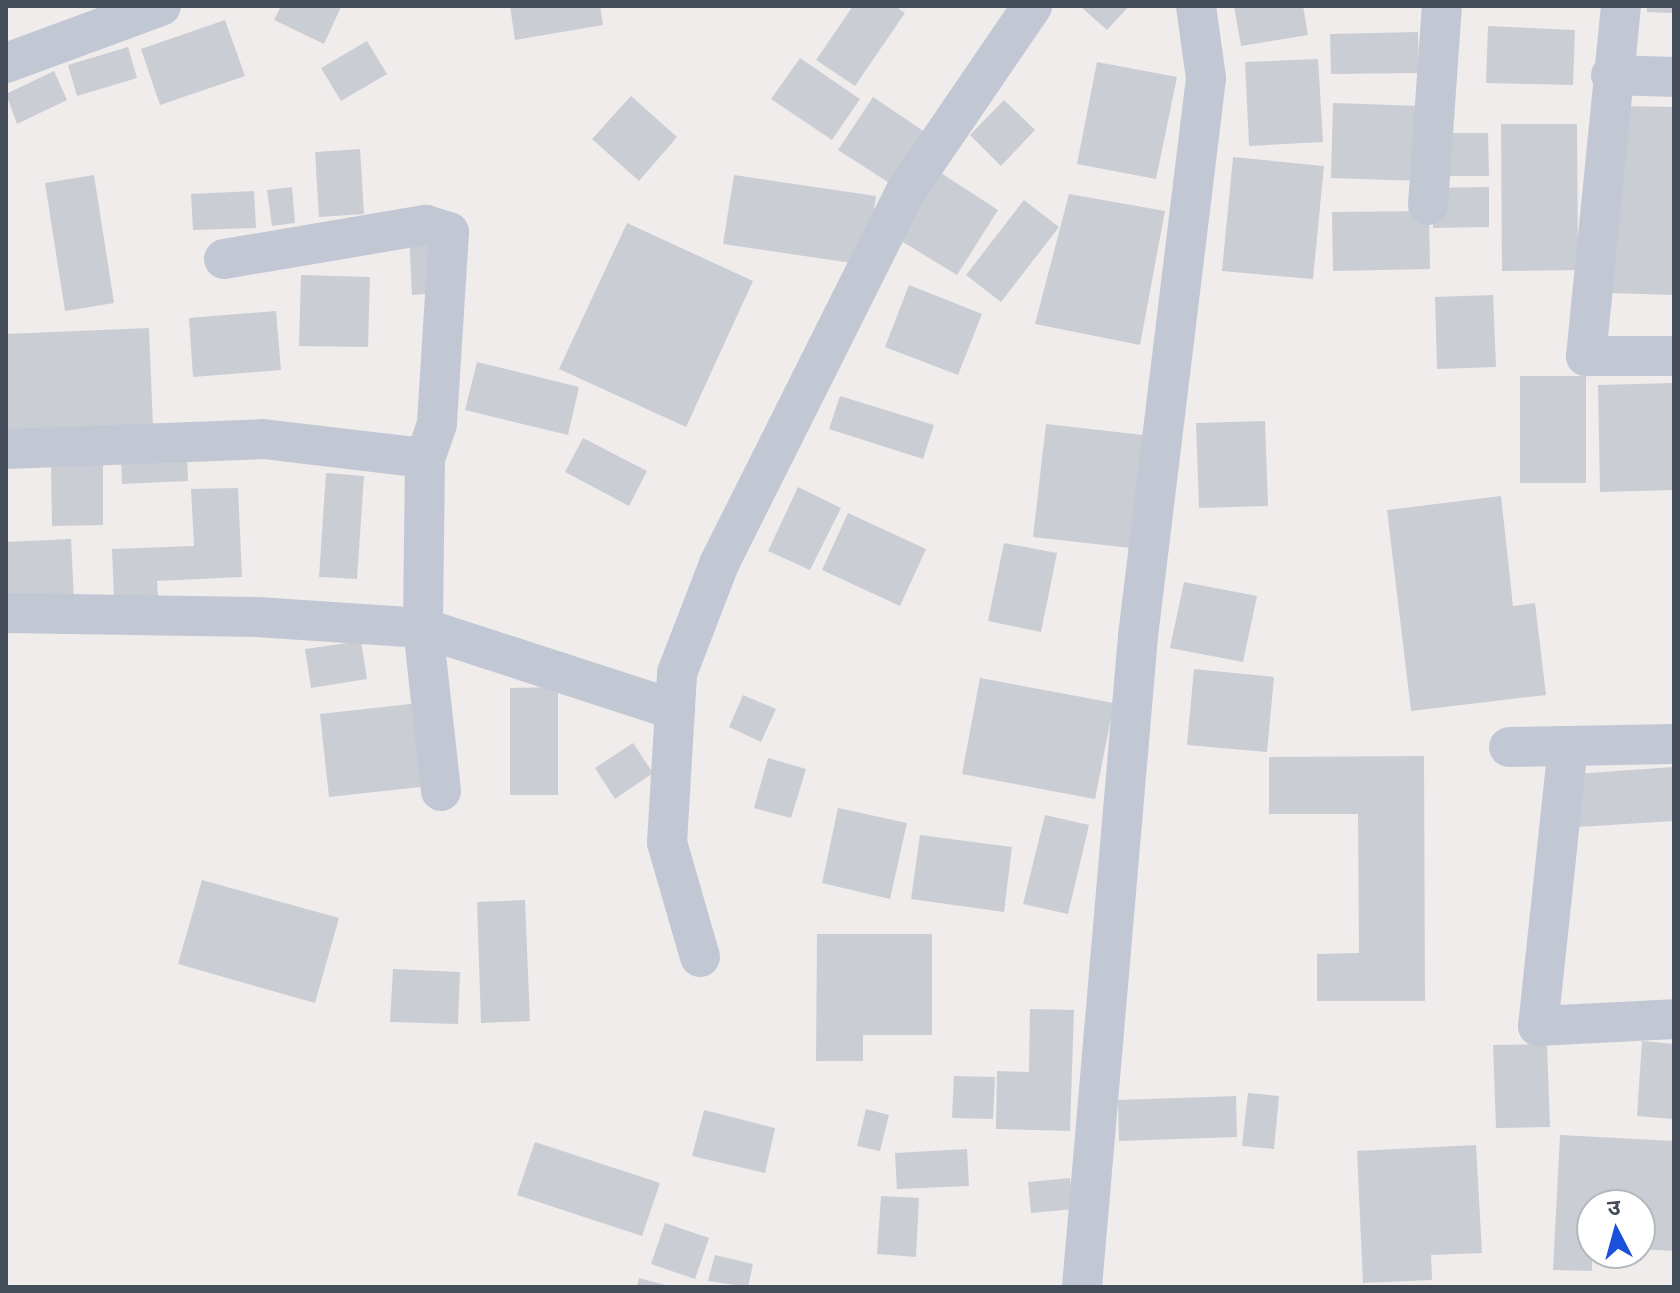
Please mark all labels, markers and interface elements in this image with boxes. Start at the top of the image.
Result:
north arrow [1576,1189,1656,1269]
text: उ [1606,1193,1621,1221]

